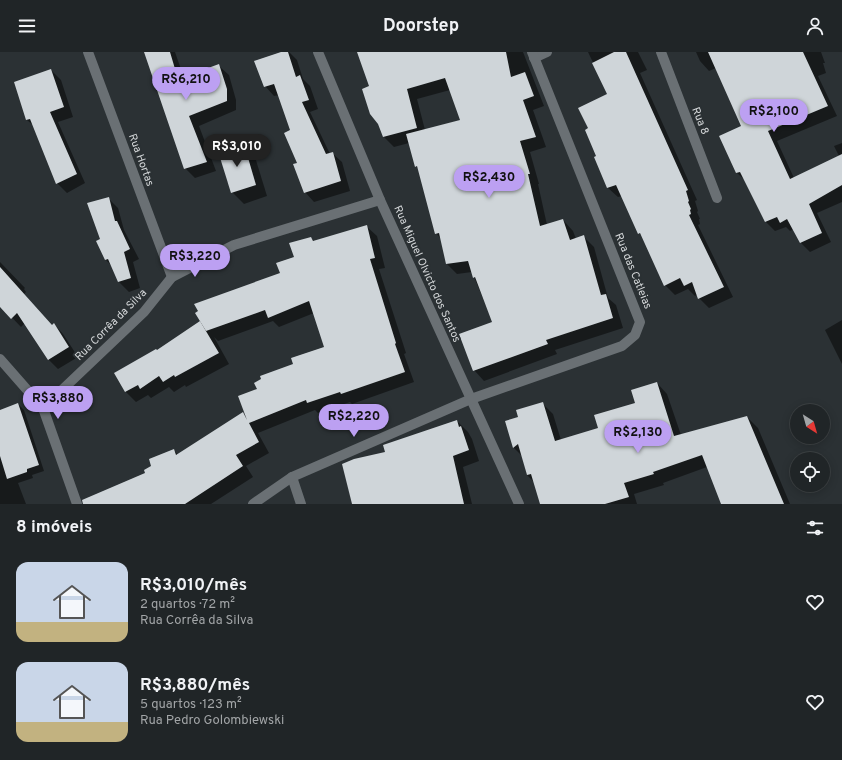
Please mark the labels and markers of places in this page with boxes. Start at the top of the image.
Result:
pin: R$6,210 [149,67,223,101]
pin: R$2,100 [737,99,811,133]
pin: R$3,010 [200,134,274,168]
pin: R$2,430 [452,165,526,199]
pin: R$3,220 [158,244,232,278]
pin: R$3,880 [21,386,95,420]
pin: R$2,220 [317,404,391,438]
pin: R$2,130 [601,420,675,454]

